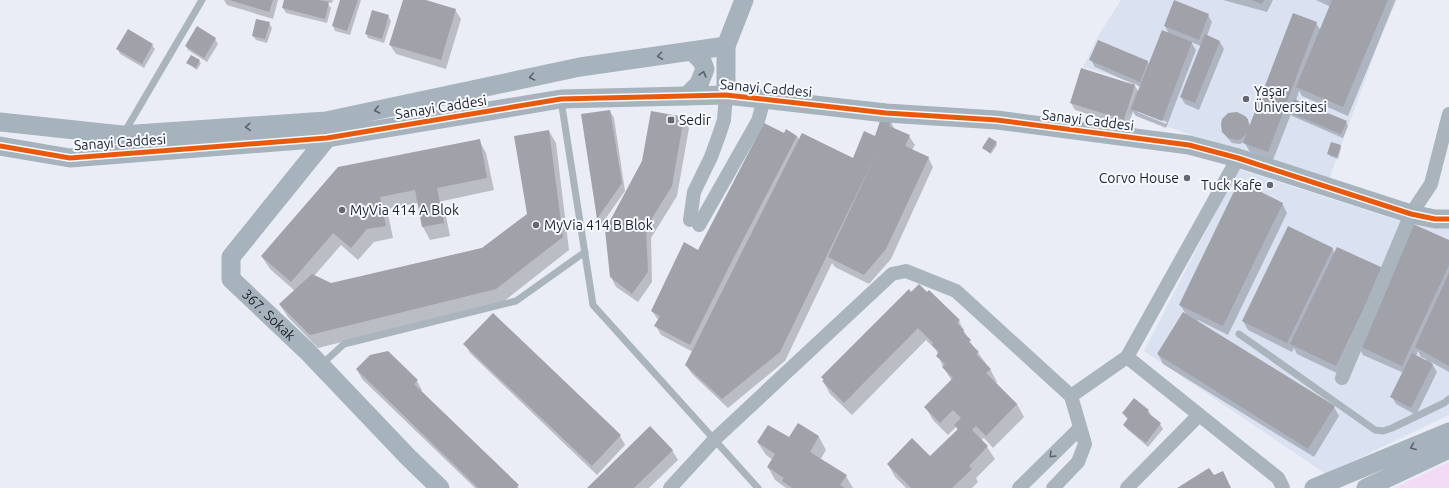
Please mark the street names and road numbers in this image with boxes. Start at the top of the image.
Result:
street label: Sanayi Caddesi [719,76,813,100]
street label: Sanayi Caddesi [394,92,488,122]
street label: Sanayi Caddesi [1041,106,1135,134]
street label: Sanayi Caddesi [73,131,167,153]
street label: 367. Sokak [239,286,299,344]

